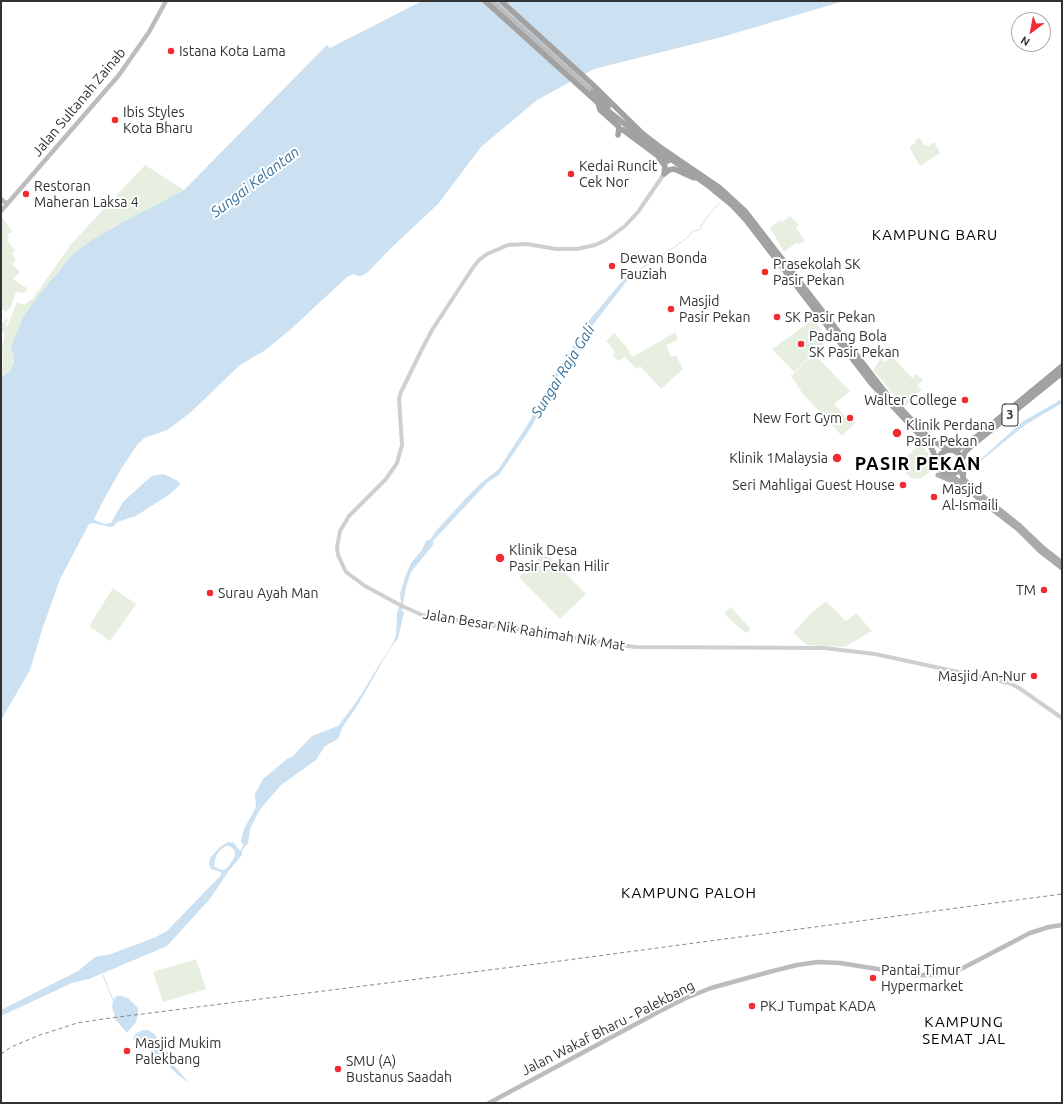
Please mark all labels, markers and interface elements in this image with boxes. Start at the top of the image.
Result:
north arrow [1011,12,1051,52]
text: N [1019,34,1032,49]
place label: Istana Kota Lama [179,43,286,59]
street label: Jalan Sultanah Zainab [29,44,129,160]
marker: Istana Kota Lama [166,46,176,56]
place label: Ibis Styles Kota Bharu [123,104,193,136]
marker: Ibis Styles Kota Bharu [110,115,120,125]
water label: Sungai Kelantan [207,143,303,221]
place label: Kedai Runcit Cek Nor [579,158,657,190]
marker: Kedai Runcit Cek Nor [566,169,576,179]
place label: Restoran Maheran Laksa 4 [34,178,139,210]
marker: Restoran Maheran Laksa 4 [21,189,31,199]
district label: KAMPUNG BARU [872,226,998,244]
place label: Dewan Bonda Fauziah [620,250,707,282]
place label: Prasekolah SK Pasir Pekan [773,256,861,288]
marker: Dewan Bonda Fauziah [607,261,617,271]
marker: Prasekolah SK Pasir Pekan [760,267,770,277]
place label: Masjid Pasir Pekan [679,293,750,326]
marker: Masjid Pasir Pekan [666,304,676,314]
place label: SK Pasir Pekan [785,309,876,325]
marker: SK Pasir Pekan [772,312,782,322]
water label: Sungai Raja Gali [527,321,599,421]
place label: Padang Bola SK Pasir Pekan [809,328,900,360]
marker: Padang Bola SK Pasir Pekan [796,339,806,349]
place label: Walter College [864,392,957,408]
marker: Walter College [960,395,970,405]
road number: 3 [1002,404,1018,426]
place label: New Fort Gym [753,410,842,426]
marker: New Fort Gym [845,413,855,423]
place label: Klinik Perdana Pasir Pekan [906,417,995,450]
marker: Klinik Perdana Pasir Pekan [891,427,903,439]
place label: Klinik 1Malaysia [729,450,828,466]
marker: Klinik 1Malaysia [831,452,843,464]
district label: PASIR PEKAN [855,453,981,475]
place label: Seri Mahligai Guest House [732,477,895,493]
marker: Seri Mahligai Guest House [898,480,908,490]
place label: Masjid Al-Ismaili [942,481,998,514]
marker: Masjid Al-Ismaili [929,492,939,502]
place label: Klinik Desa Pasir Pekan Hilir [509,542,609,574]
marker: Klinik Desa Pasir Pekan Hilir [494,552,506,564]
place label: TM [1016,582,1036,598]
place label: Surau Ayah Man [218,585,319,601]
marker: TM [1039,585,1049,595]
marker: Surau Ayah Man [205,588,215,598]
street label: Jalan Besar Nik Rahimah Nik Mat [422,606,626,654]
place label: Masjid An-Nur [938,668,1026,684]
marker: Masjid An-Nur [1029,671,1039,681]
district label: KAMPUNG PALOH [621,884,757,902]
place label: Pantai Timur Hypermarket [881,962,963,994]
marker: Pantai Timur Hypermarket [868,973,878,983]
street label: Jalan Wakaf Bharu - Palekbang [519,977,697,1079]
place label: PKJ Tumpat KADA [760,998,876,1014]
marker: PKJ Tumpat KADA [747,1001,757,1011]
district label: KAMPUNG SEMAT JAL [922,1013,1006,1048]
place label: Masjid Mukim Palekbang [135,1035,221,1068]
marker: Masjid Mukim Palekbang [122,1046,132,1056]
place label: SMU (A) Bustanus Saadah [346,1053,452,1086]
marker: SMU (A) Bustanus Saadah [333,1064,343,1074]

